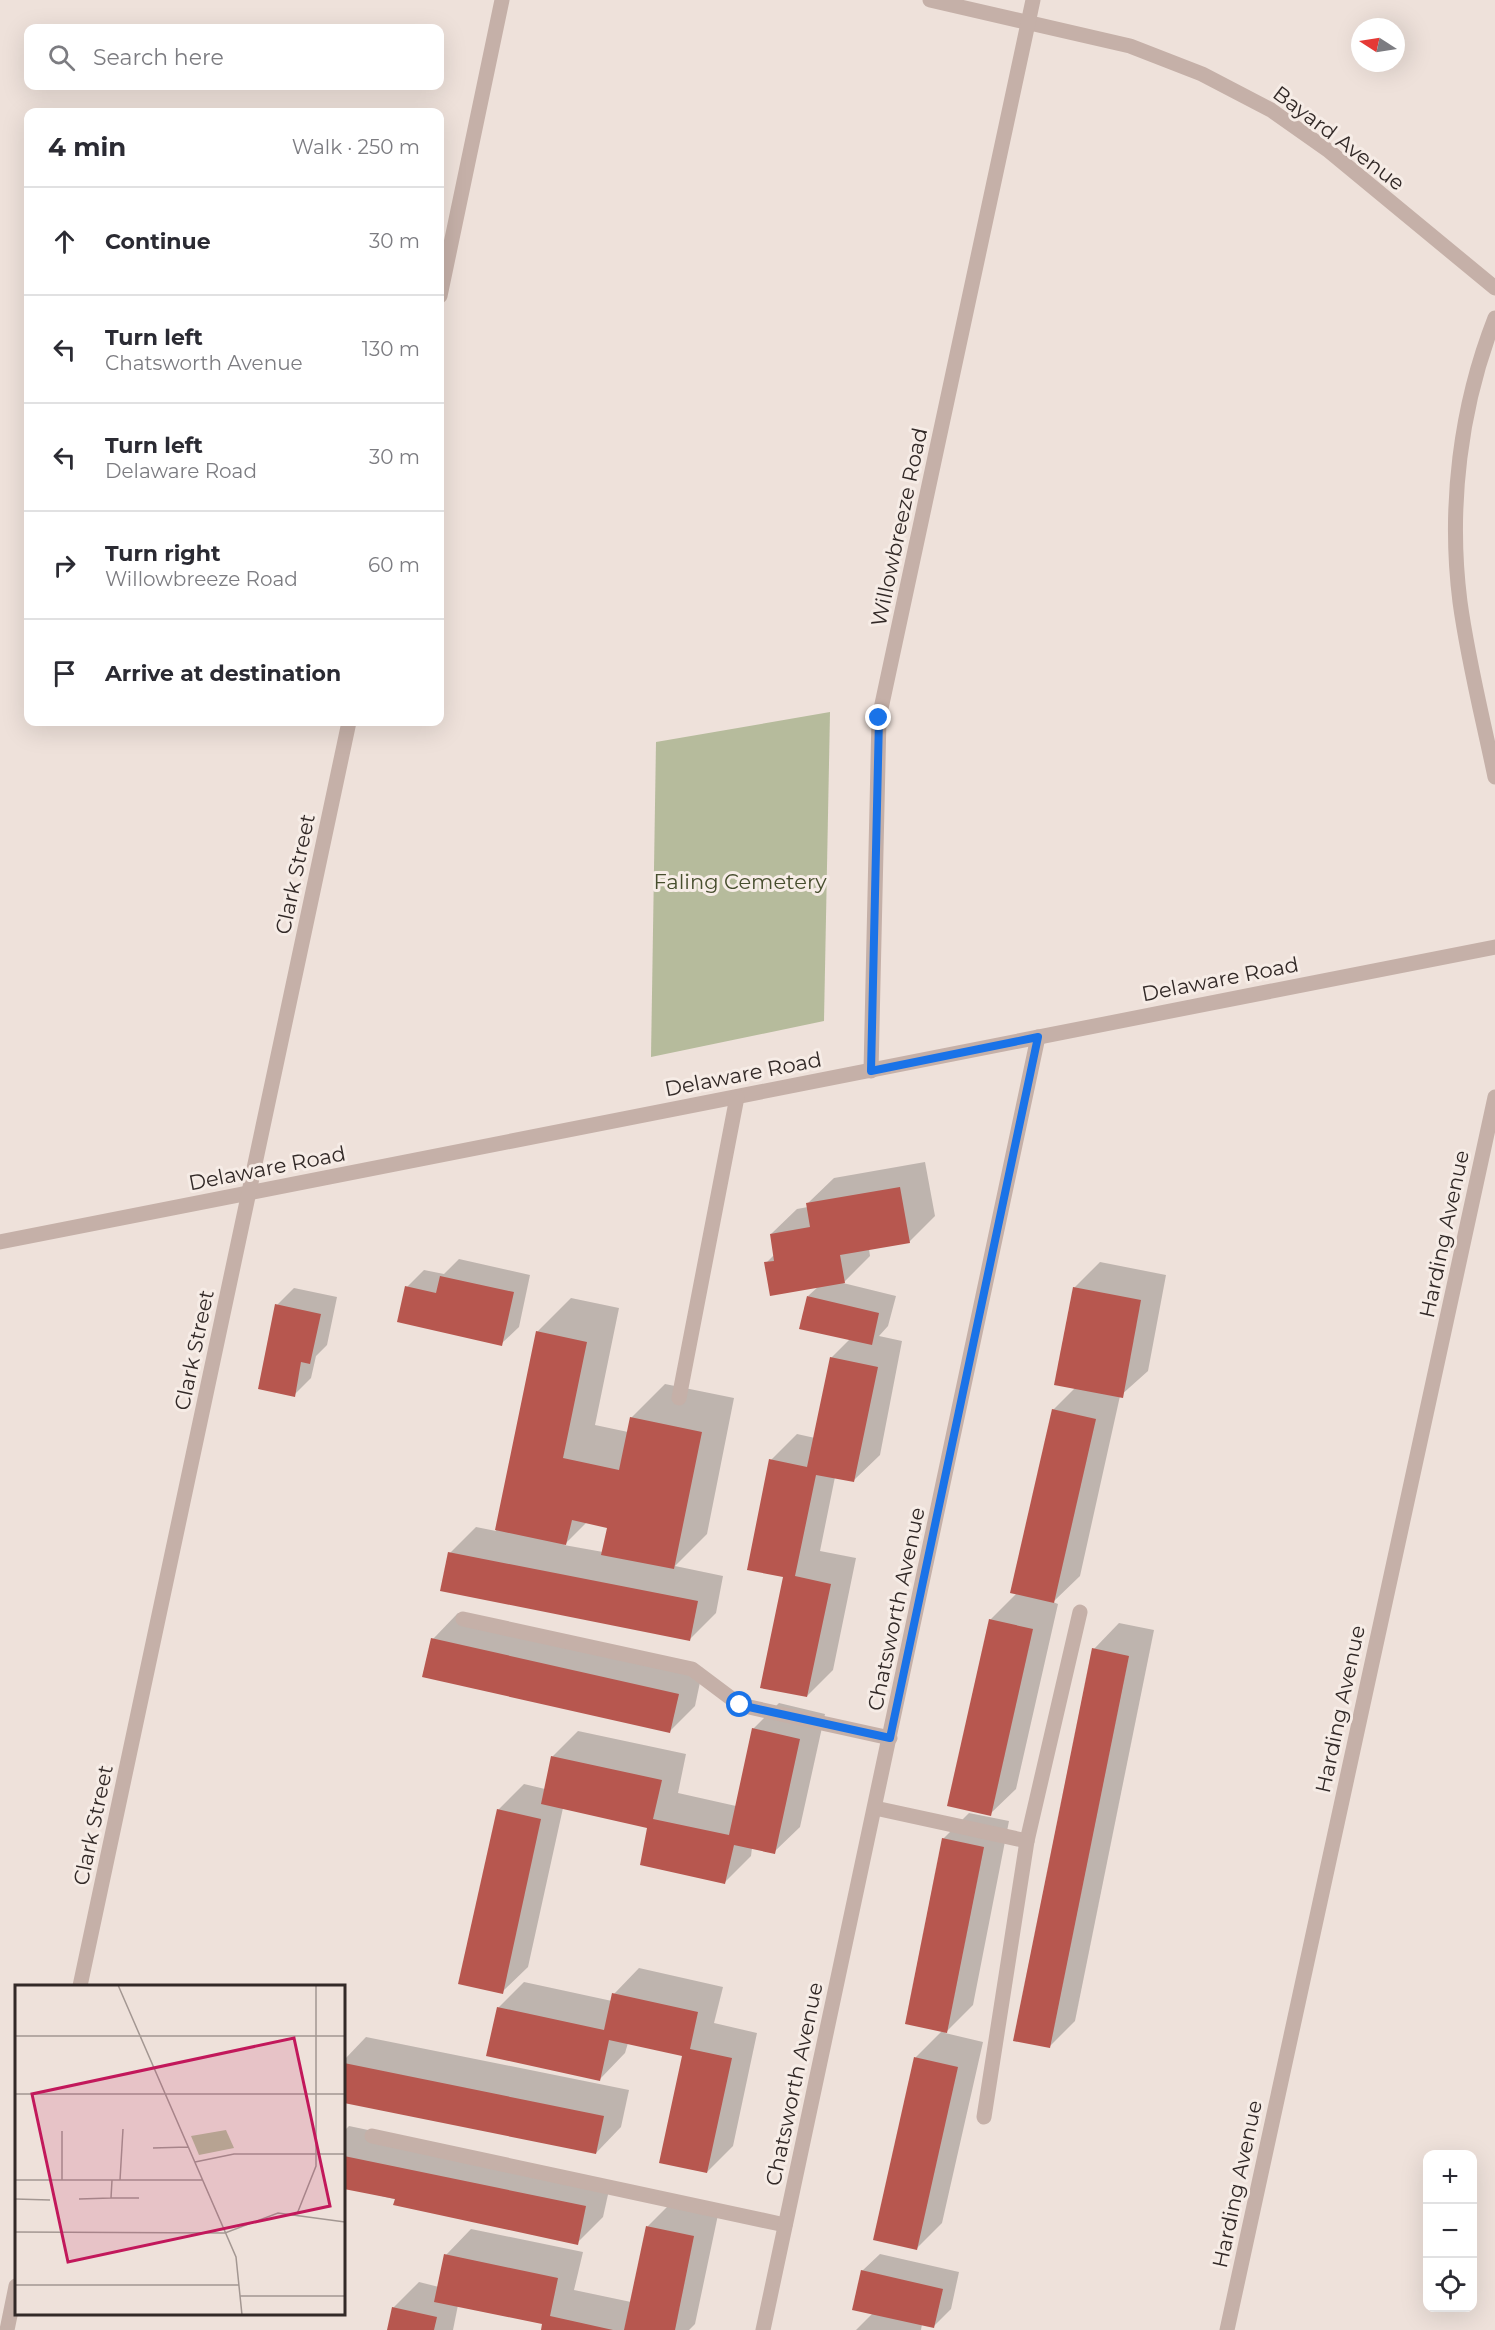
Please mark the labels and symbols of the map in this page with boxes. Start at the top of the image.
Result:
north arrow [1351,18,1405,72]
street label: Bayard Avenue [1268,80,1410,196]
street label: Willowbreeze Road [866,425,932,629]
route end [865,704,891,730]
street label: Clark Street [270,811,320,937]
park label: Faling Cemetery [653,869,827,894]
street label: Delaware Road [1139,952,1301,1006]
street label: Delaware Road [662,1047,824,1101]
street label: Delaware Road [186,1141,348,1195]
street label: Harding Avenue [1414,1148,1474,1320]
street label: Clark Street [169,1287,219,1413]
street label: Chatsworth Avenue [862,1505,930,1713]
street label: Harding Avenue [1310,1623,1370,1795]
route start [726,1691,752,1717]
street label: Clark Street [68,1762,118,1888]
street label: Chatsworth Avenue [760,1980,828,2188]
inset map [15,1985,345,2315]
street label: Harding Avenue [1207,2098,1267,2270]

